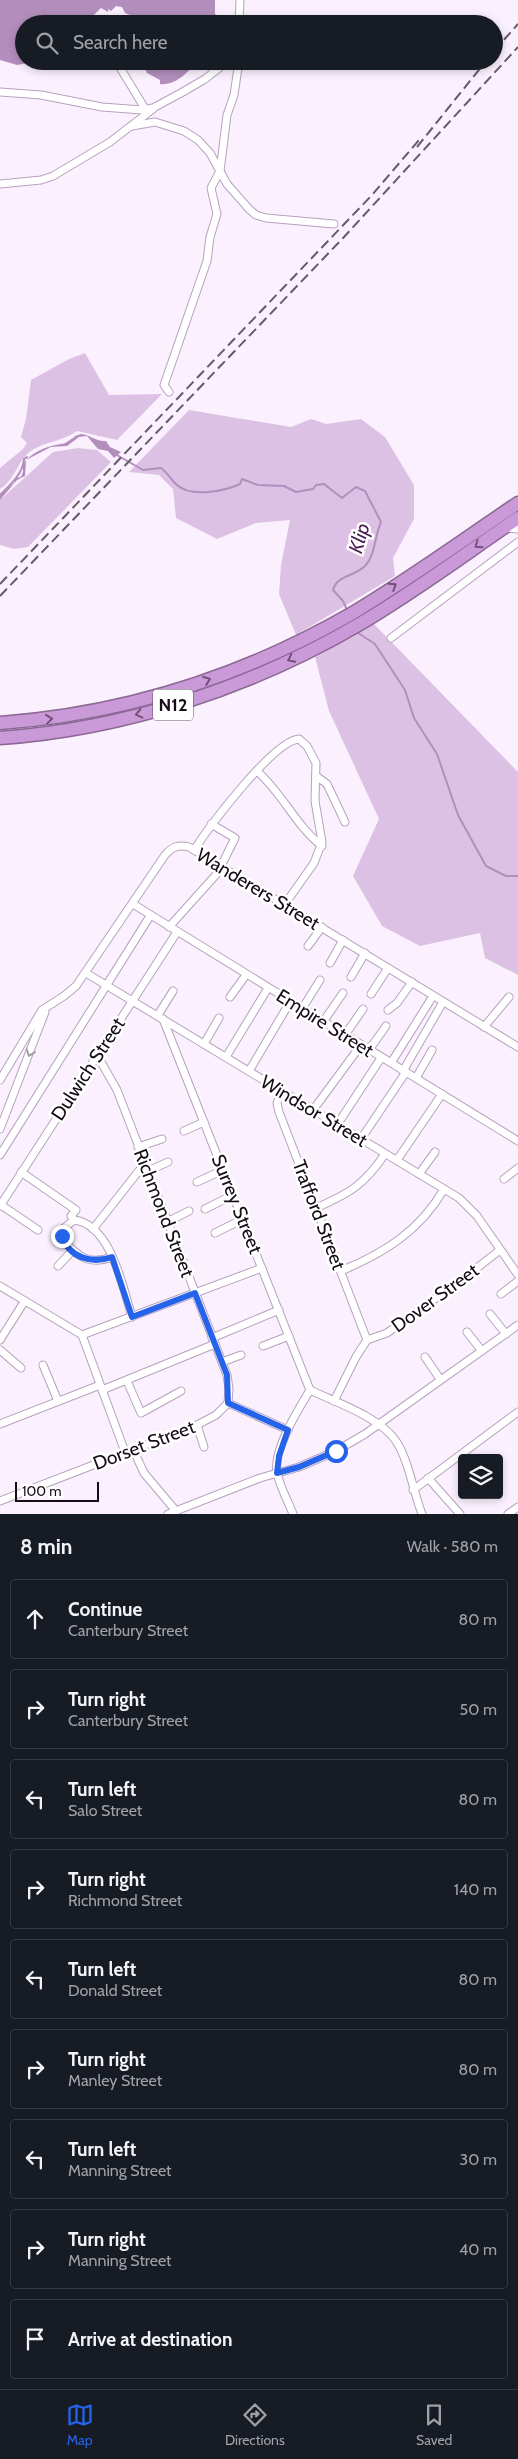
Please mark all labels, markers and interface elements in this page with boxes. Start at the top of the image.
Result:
search box [15,15,503,70]
icon: search [33,29,61,57]
text: Search here [73,31,167,54]
water label: Klip [343,520,375,556]
one-way arrow [474,539,483,548]
one-way arrow [388,582,397,592]
one-way arrow [287,653,296,663]
one-way arrow [202,676,211,686]
road number: N12 [153,690,193,720]
one-way arrow [134,708,143,719]
one-way arrow [45,714,53,725]
street label: Wanderers Street [192,843,324,935]
street label: Empire Street [272,984,378,1062]
street label: Dulwich Street [46,1013,130,1125]
one-way arrow [26,1048,36,1056]
street label: Windsor Street [256,1070,372,1152]
street label: Richmond Street [129,1146,199,1281]
street label: Surrey Street [207,1151,268,1258]
street label: Trafford Street [288,1157,351,1274]
route end [51,1225,74,1248]
street label: Dover Street [387,1258,483,1337]
street label: Dorset Street [90,1415,199,1475]
route start [325,1440,348,1463]
map controls [458,1454,503,1499]
button: layers [458,1454,503,1499]
scale bar [15,1479,99,1502]
text: 100 m [22,1482,62,1500]
text: 8 min [20,1534,72,1559]
text: Walk · 580 m [407,1537,498,1556]
text: Continue [68,1598,142,1621]
icon: ahead [21,1605,49,1633]
text: 80 m [459,1610,497,1629]
text: Canterbury Street [68,1621,188,1640]
text: Turn right [68,1688,146,1711]
icon: right [21,1695,49,1723]
text: 50 m [460,1700,497,1719]
text: Canterbury Street [68,1711,188,1730]
text: Turn left [68,1778,136,1801]
icon: left [21,1785,49,1813]
text: 80 m [459,1790,497,1809]
text: Salo Street [68,1801,142,1820]
text: Turn right [68,1868,146,1891]
icon: right [21,1875,49,1903]
text: 140 m [454,1880,497,1899]
text: Richmond Street [68,1891,182,1910]
text: Turn left [68,1958,136,1981]
icon: left [21,1965,49,1993]
text: 80 m [459,1970,497,1989]
text: Donald Street [68,1981,162,2000]
text: Turn right [68,2048,146,2071]
icon: right [21,2055,49,2083]
text: 80 m [459,2060,497,2079]
text: Manley Street [68,2071,162,2090]
text: Turn left [68,2138,136,2161]
icon: left [21,2145,49,2173]
text: 30 m [460,2150,497,2169]
text: Manning Street [68,2161,172,2180]
text: Turn right [68,2228,146,2251]
icon: right [21,2235,49,2263]
text: 40 m [459,2240,497,2259]
text: Manning Street [68,2251,172,2270]
icon: arrive [21,2325,49,2353]
text: Arrive at destination [68,2328,232,2351]
tab: Map [66,2401,94,2449]
tab: Directions [225,2401,285,2449]
tab: Saved [416,2401,452,2449]

